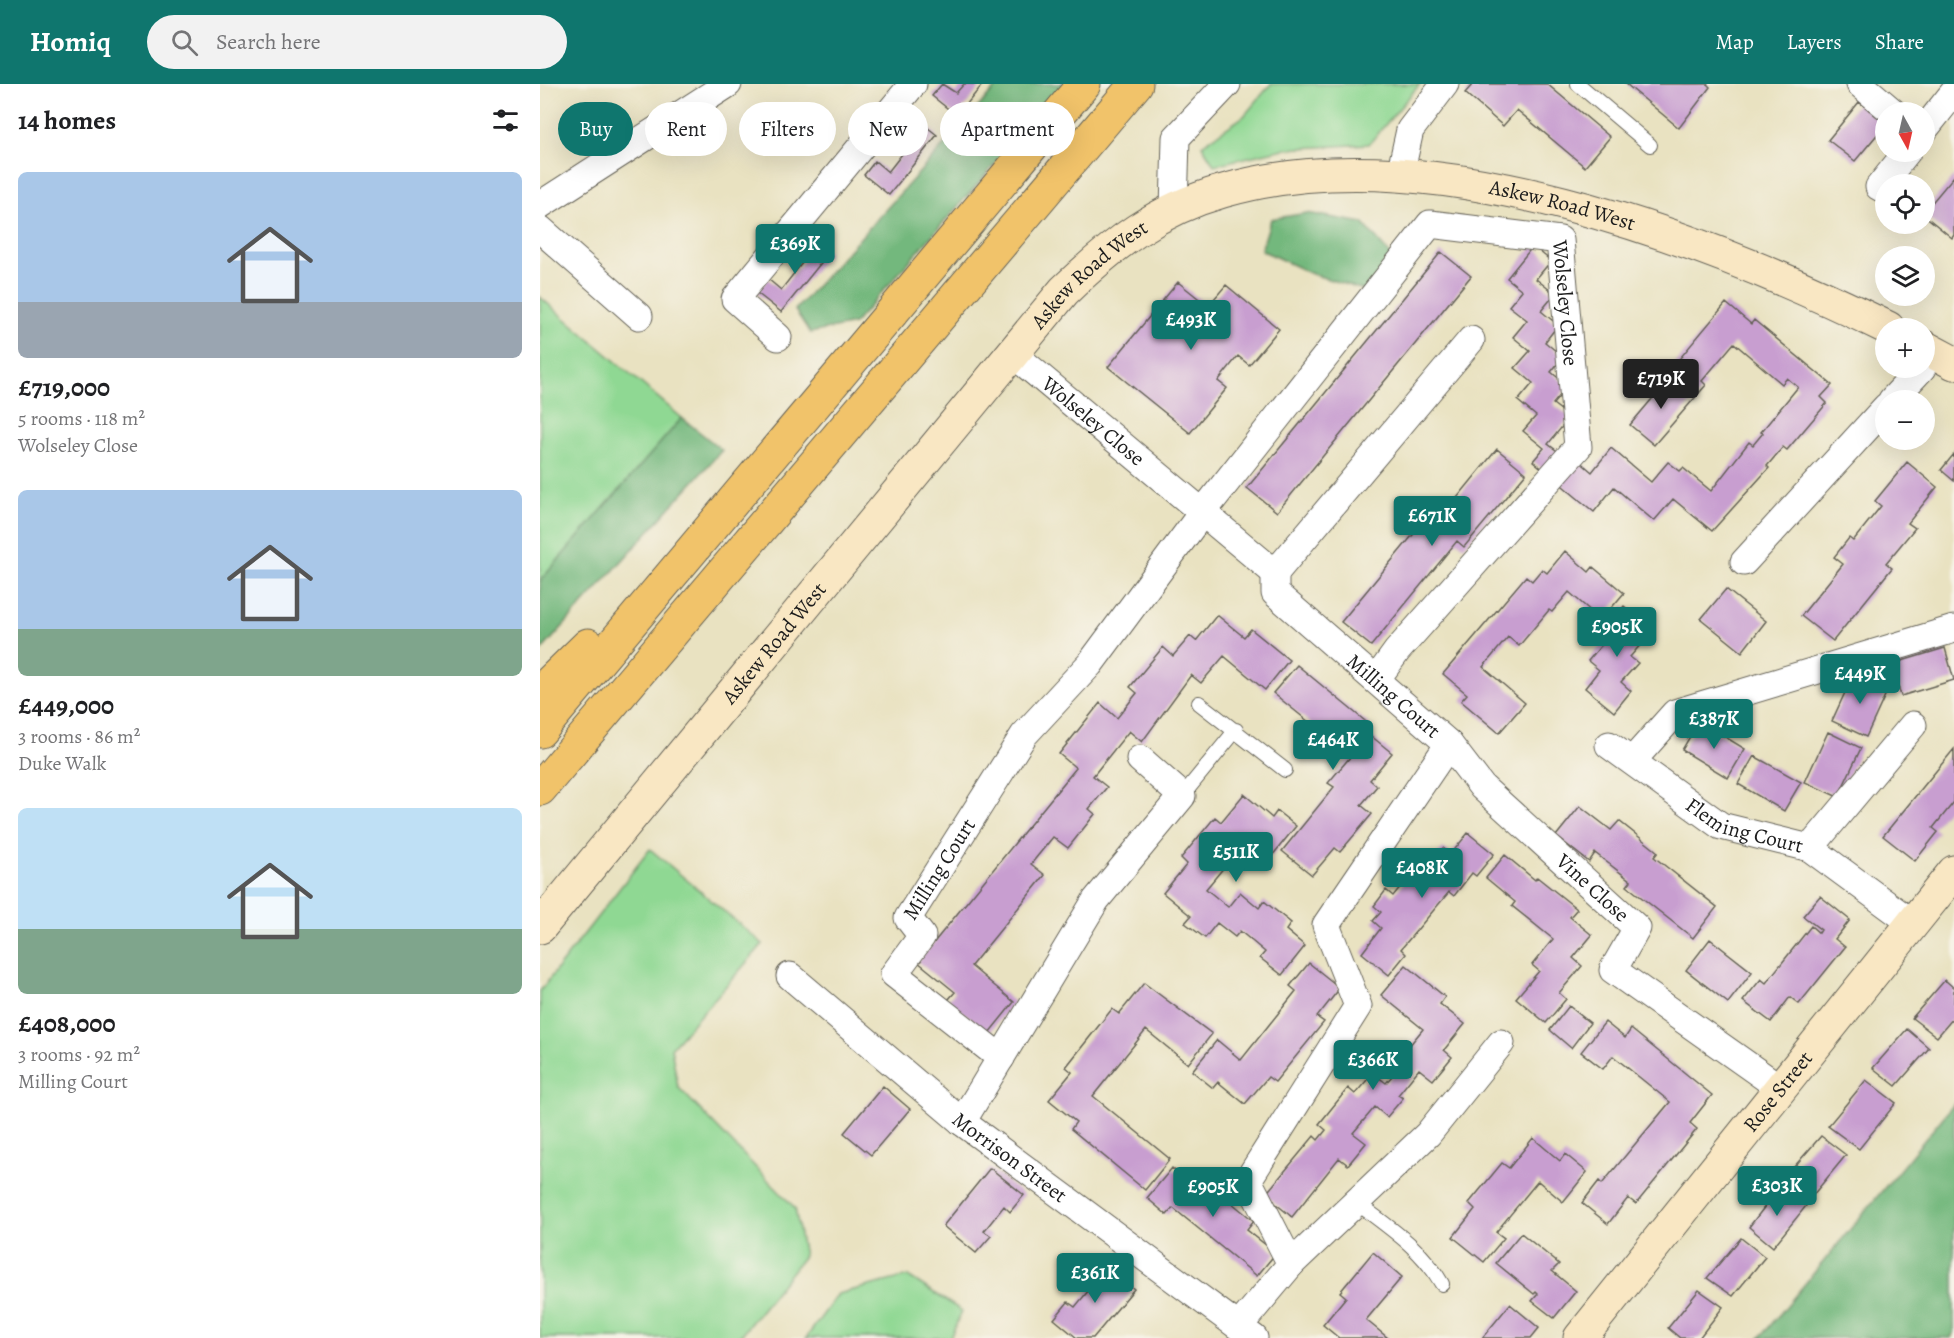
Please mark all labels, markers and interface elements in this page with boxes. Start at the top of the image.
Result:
search box [147,15,567,69]
text: Homiq [30,23,111,61]
icon: search [168,26,201,59]
text: Search here [216,27,321,57]
text: Map [1715,28,1754,56]
text: Layers [1787,28,1842,56]
text: Share [1875,28,1924,56]
chip: Buy [558,102,633,156]
chip: Rent [645,102,727,156]
chip: Filters [739,102,836,156]
chip: New [848,102,928,156]
chip: Apartment [940,102,1075,156]
north arrow [1875,102,1935,162]
map controls [1875,102,1935,450]
text: 14 homes [18,103,116,138]
icon: filters [489,104,522,137]
street label: Askew Road West [1486,173,1639,237]
button: locate [1875,174,1935,234]
icon: home [216,211,324,319]
street label: Askew Road West [1024,213,1153,335]
pin: £369K [753,224,837,275]
text: £369K [770,230,820,257]
street label: Wolseley Close [1546,238,1585,367]
button: layers [1875,246,1935,306]
pin: £493K [1149,300,1233,351]
text: £493K [1166,306,1216,333]
button: + [1875,318,1935,378]
pin: £719K [1619,359,1703,410]
text: £719K [1637,365,1685,392]
street label: Wolseley Close [1035,369,1151,472]
text: £719,000 [18,370,110,405]
button: − [1875,390,1935,450]
text: 5 rooms · 118 m² [18,405,145,432]
text: Wolseley Close [18,432,138,459]
pin: £671K [1390,496,1474,547]
text: £671K [1408,502,1456,529]
icon: home [216,529,324,637]
street label: Askew Road West [715,576,833,710]
pin: £905K [1575,607,1659,658]
text: £905K [1591,613,1643,640]
street label: Milling Court [1341,647,1446,744]
pin: £449K [1818,654,1902,705]
text: £449K [1834,660,1886,687]
text: £449,000 [18,688,114,723]
pin: £387K [1672,699,1756,750]
text: £387K [1689,705,1739,732]
pin: £464K [1291,720,1375,771]
text: 3 rooms · 86 m² [18,723,140,750]
text: £464K [1307,726,1359,753]
text: Duke Walk [18,750,107,777]
street label: Fleming Court [1680,791,1806,860]
street label: Milling Court [896,813,982,925]
pin: £511K [1194,832,1278,883]
text: £511K [1213,838,1259,865]
icon: home [216,847,324,955]
street label: Vine Close [1549,847,1635,928]
pin: £408K [1380,848,1464,899]
text: £408K [1396,854,1448,881]
text: £408,000 [18,1006,116,1041]
pin: £366K [1331,1040,1415,1091]
text: 3 rooms · 92 m² [18,1041,140,1068]
street label: Rose Street [1737,1045,1819,1138]
text: £366K [1348,1046,1398,1073]
text: Milling Court [18,1068,128,1095]
street label: Morrison Street [946,1106,1073,1209]
pin: £303K [1735,1166,1819,1217]
pin: £905K [1171,1167,1255,1218]
text: £303K [1752,1172,1802,1199]
text: £905K [1187,1173,1239,1200]
pin: £361K [1053,1253,1137,1304]
text: £361K [1071,1259,1119,1286]

